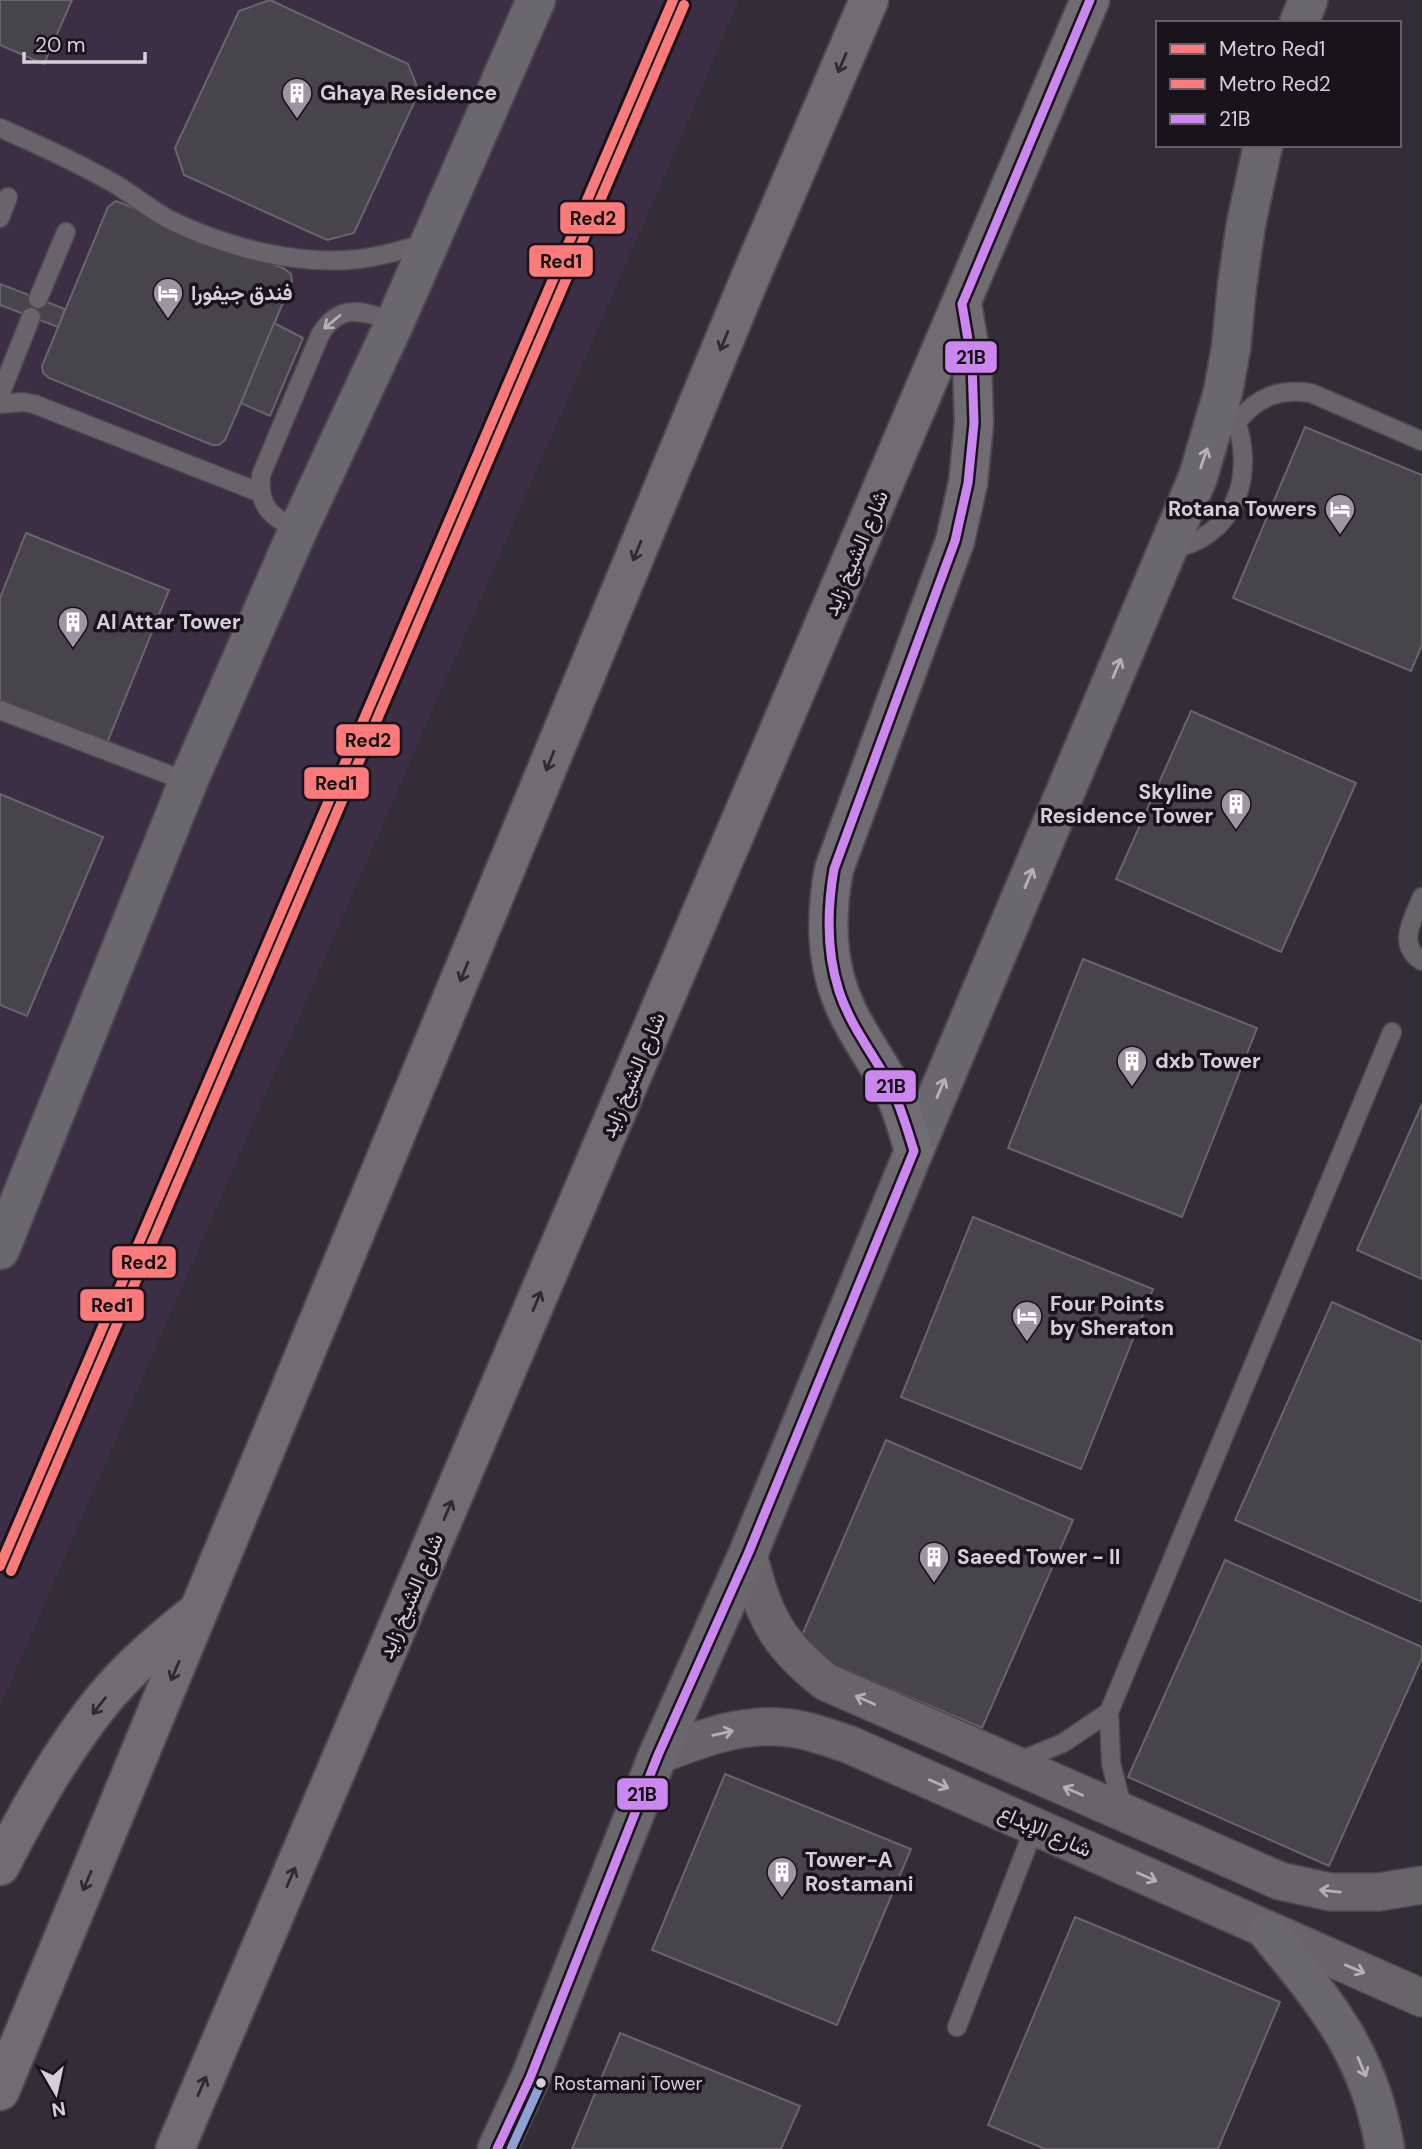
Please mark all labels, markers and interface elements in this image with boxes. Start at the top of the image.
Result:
scale bar [24,21,145,65]
legend [1156,21,1401,147]
text: 20 m [35,31,86,59]
text: Metro Red1 [1219,35,1325,63]
one-way arrow [835,52,848,73]
text: Metro Red2 [1219,70,1331,98]
building icon: Ghaya Residence [280,76,314,120]
place label: Ghaya Residence [320,79,497,107]
text: 21B [1219,105,1250,133]
line badge: Red2 [559,201,626,235]
text: Red2 [570,206,616,231]
line badge: Red1 [528,244,594,278]
text: Red1 [540,249,582,274]
hotel icon: فندق جيفورا [151,276,185,320]
place label: فندق جيفورا [191,279,293,307]
one-way arrow [323,314,341,330]
one-way arrow [717,329,730,351]
line badge: 21B [944,340,998,374]
text: 21B [956,345,986,370]
one-way arrow [1198,447,1211,469]
street label: شارع الشيخ زايد [817,486,895,620]
hotel icon: Rotana Towers [1323,492,1357,536]
place label: Rotana Towers [1168,495,1317,523]
one-way arrow [630,540,643,561]
building icon: Al Attar Tower [56,605,90,649]
place label: Al Attar Tower [96,608,241,636]
one-way arrow [1111,658,1124,679]
line badge: Red2 [335,723,401,757]
text: Red2 [345,728,391,753]
one-way arrow [543,750,556,772]
line badge: Red1 [303,766,370,800]
text: Red1 [315,771,357,796]
place label: Skyline Residence Tower [1040,778,1213,830]
building icon: Skyline Residence Tower [1219,787,1253,831]
one-way arrow [1023,868,1036,889]
one-way arrow [456,960,469,982]
street label: شارع الشيخ زايد [594,1008,672,1142]
building icon: dxb Tower [1115,1044,1149,1088]
place label: dxb Tower [1155,1047,1261,1075]
line badge: 21B [864,1069,917,1103]
text: 21B [876,1074,906,1099]
one-way arrow [935,1077,948,1099]
line badge: Red2 [111,1245,177,1279]
text: Red2 [121,1250,167,1275]
line badge: Red1 [79,1288,145,1322]
one-way arrow [531,1290,544,1312]
place label: Four Points by Sheraton [1050,1290,1174,1342]
text: Red1 [91,1293,133,1318]
hotel icon: Four Points by Sheraton [1010,1299,1044,1343]
one-way arrow [442,1500,455,1521]
street label: شارع الشيخ زايد [372,1529,450,1663]
building icon: Saeed Tower - II [917,1540,951,1584]
place label: Saeed Tower - II [957,1543,1121,1571]
one-way arrow [167,1660,180,1681]
one-way arrow [855,1693,876,1706]
one-way arrow [91,1696,106,1714]
one-way arrow [711,1725,734,1739]
line badge: 21B [616,1777,669,1811]
one-way arrow [928,1778,949,1791]
text: 21B [627,1782,657,1807]
one-way arrow [1063,1784,1085,1797]
street label: شارع الإبداع [994,1798,1096,1864]
place label: Tower-A Rostamani [805,1846,913,1898]
building icon: Tower-A Rostamani [765,1855,799,1899]
one-way arrow [285,1867,298,1888]
one-way arrow [80,1870,93,1891]
one-way arrow [1136,1871,1157,1884]
one-way arrow [1319,1884,1342,1897]
one-way arrow [1343,1963,1365,1976]
one-way arrow [1356,2056,1369,2077]
north arrow [21,2058,91,2128]
place label: Rostamani Tower [554,2071,703,2096]
one-way arrow [196,2076,209,2097]
marker: Rostamani Tower [534,2076,548,2090]
text: N [50,2096,67,2123]

